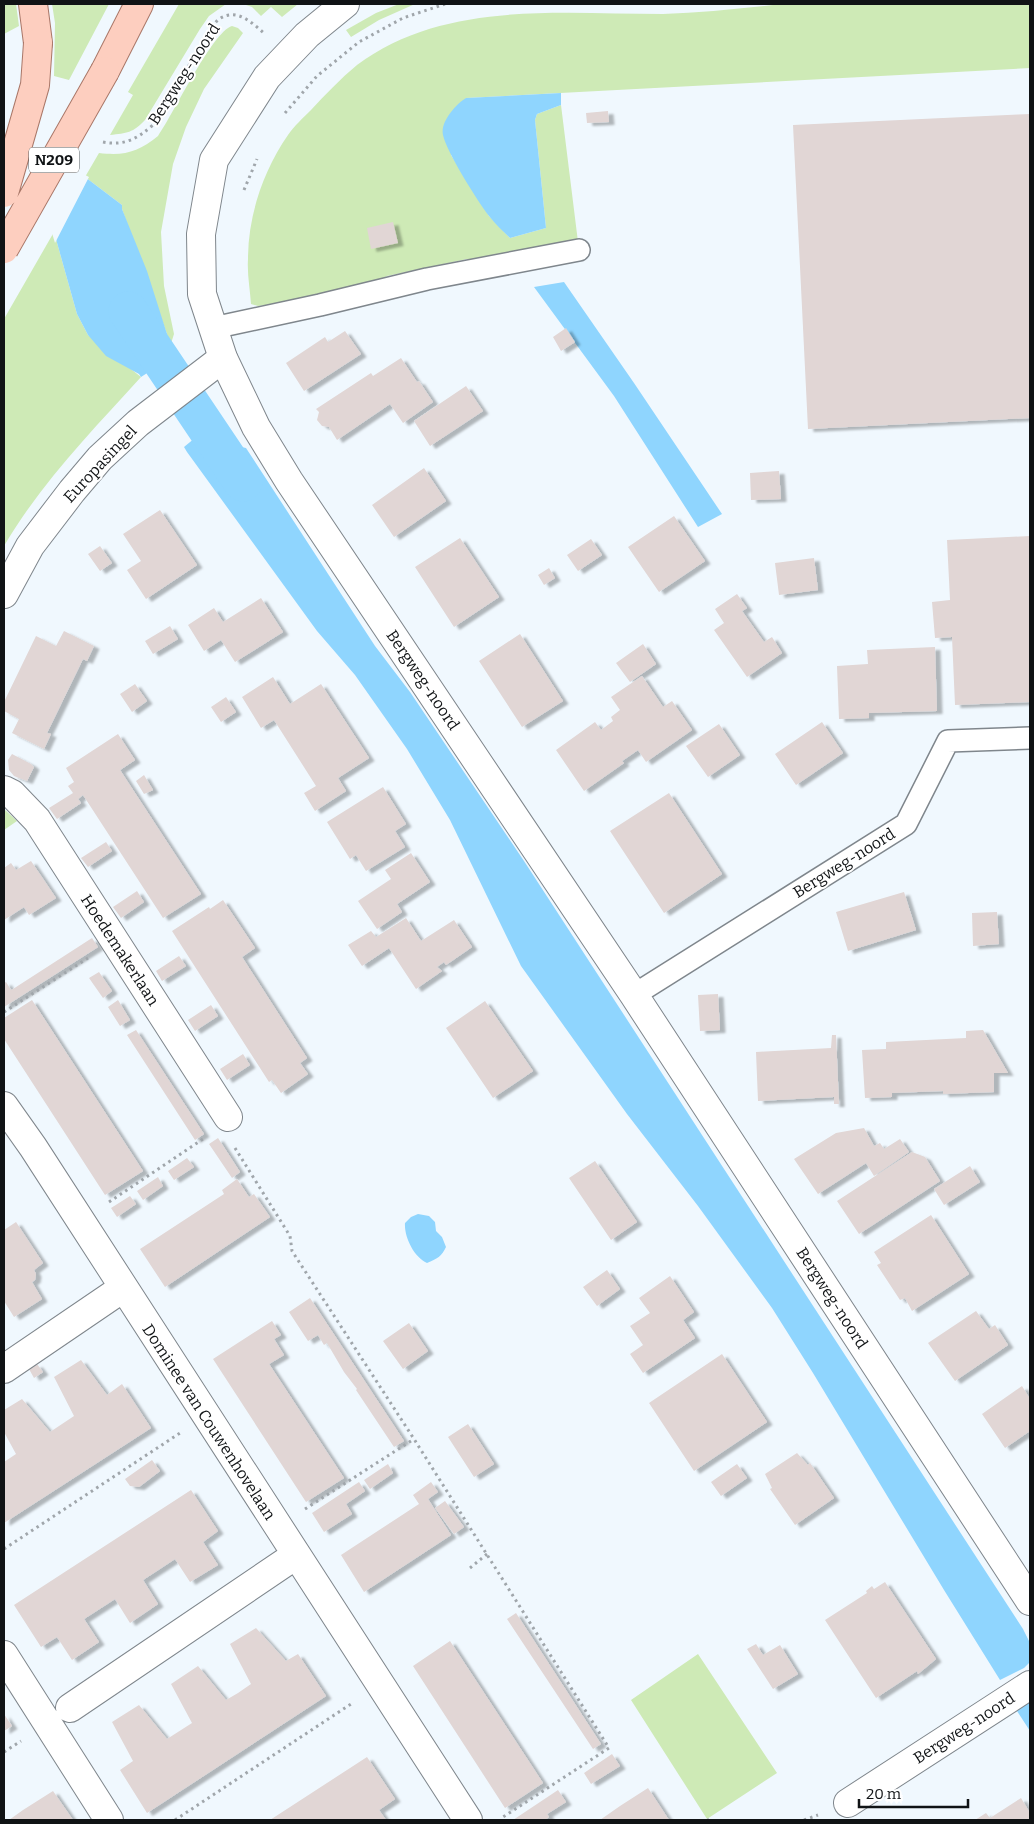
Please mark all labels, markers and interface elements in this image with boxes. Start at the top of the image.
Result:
street label: Bergweg-noord [144,19,224,128]
road number: N209 [29,148,79,172]
street label: Europasingel [59,421,141,506]
street label: Bergweg-noord [383,626,464,734]
street label: Bergweg-noord [790,824,899,902]
street label: Hoedemakerlaan [77,891,163,1009]
street label: Bergweg-noord [792,1244,872,1353]
street label: Dominee van Couwenhovelaan [139,1321,279,1523]
street label: Bergweg-noord [910,1688,1019,1768]
scale bar [859,1776,968,1808]
text: 20 m [866,1785,902,1803]

